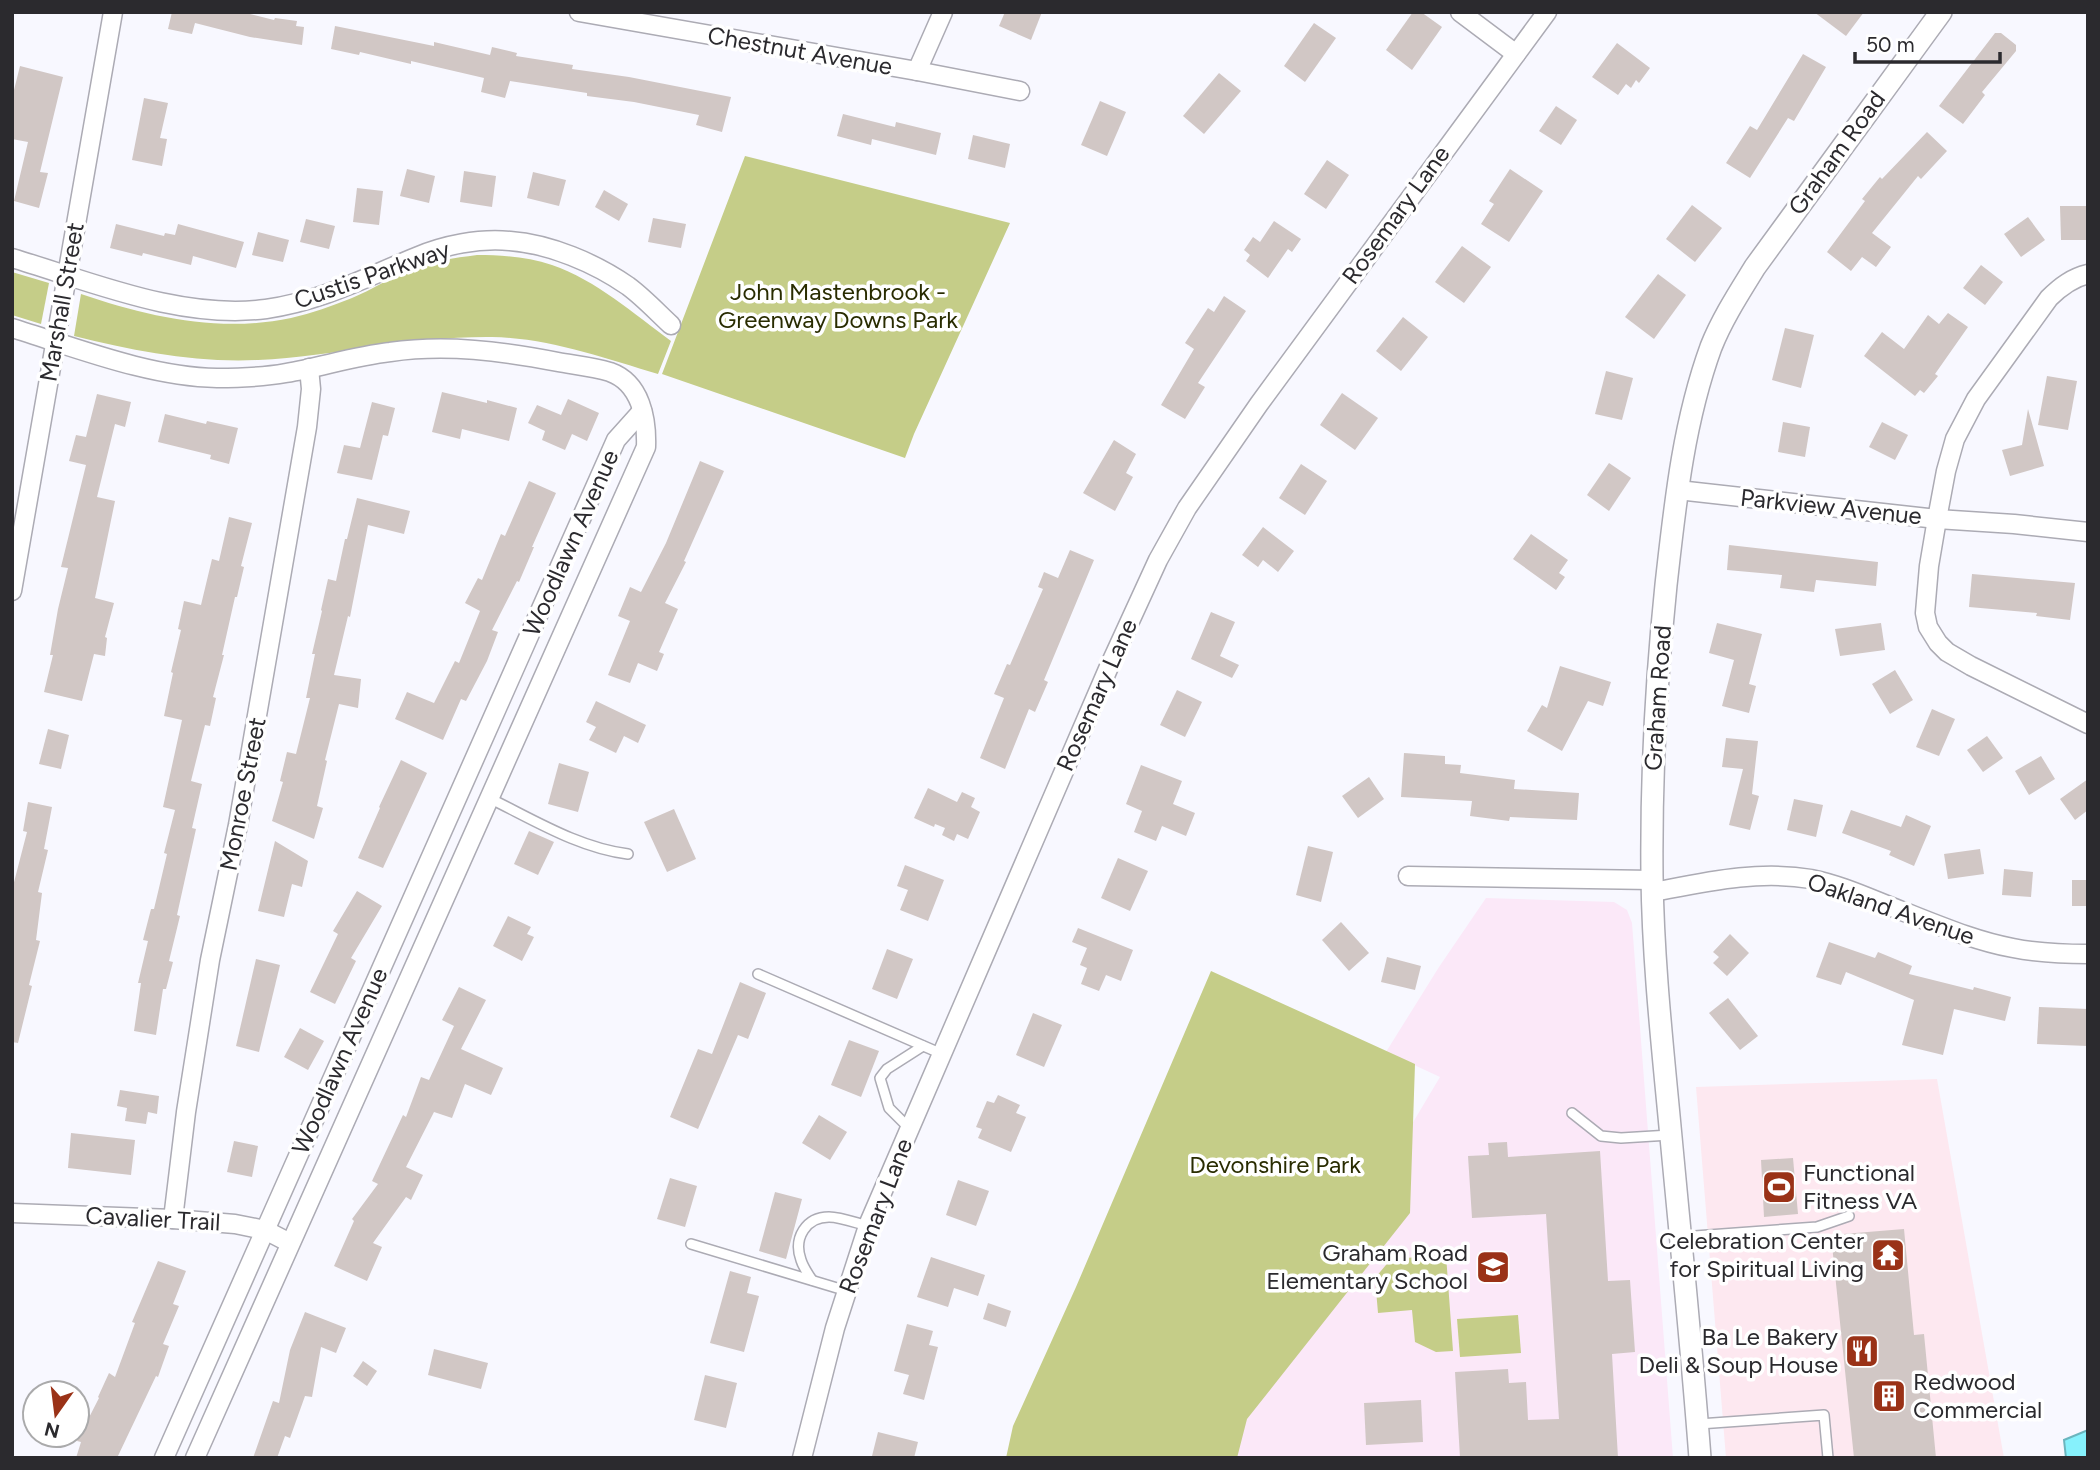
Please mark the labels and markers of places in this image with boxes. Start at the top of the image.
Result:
place label: Functional Fitness VA [1803,1158,1918,1215]
sports icon: Functional Fitness VA [1760,1168,1798,1206]
place label: Celebration Center for Spiritual Living [1659,1226,1864,1283]
temple icon: Celebration Center for Spiritual Living [1869,1236,1907,1274]
place label: Graham Road Elementary School [1266,1238,1468,1295]
school or university icon: Graham Road Elementary School [1474,1248,1512,1286]
place label: Ba Le Bakery Deli & Soup House [1638,1322,1838,1379]
restaurant icon: Ba Le Bakery Deli & Soup House [1843,1332,1881,1370]
place label: Redwood Commercial [1913,1367,2042,1424]
building icon: Redwood Commercial [1870,1377,1908,1415]

